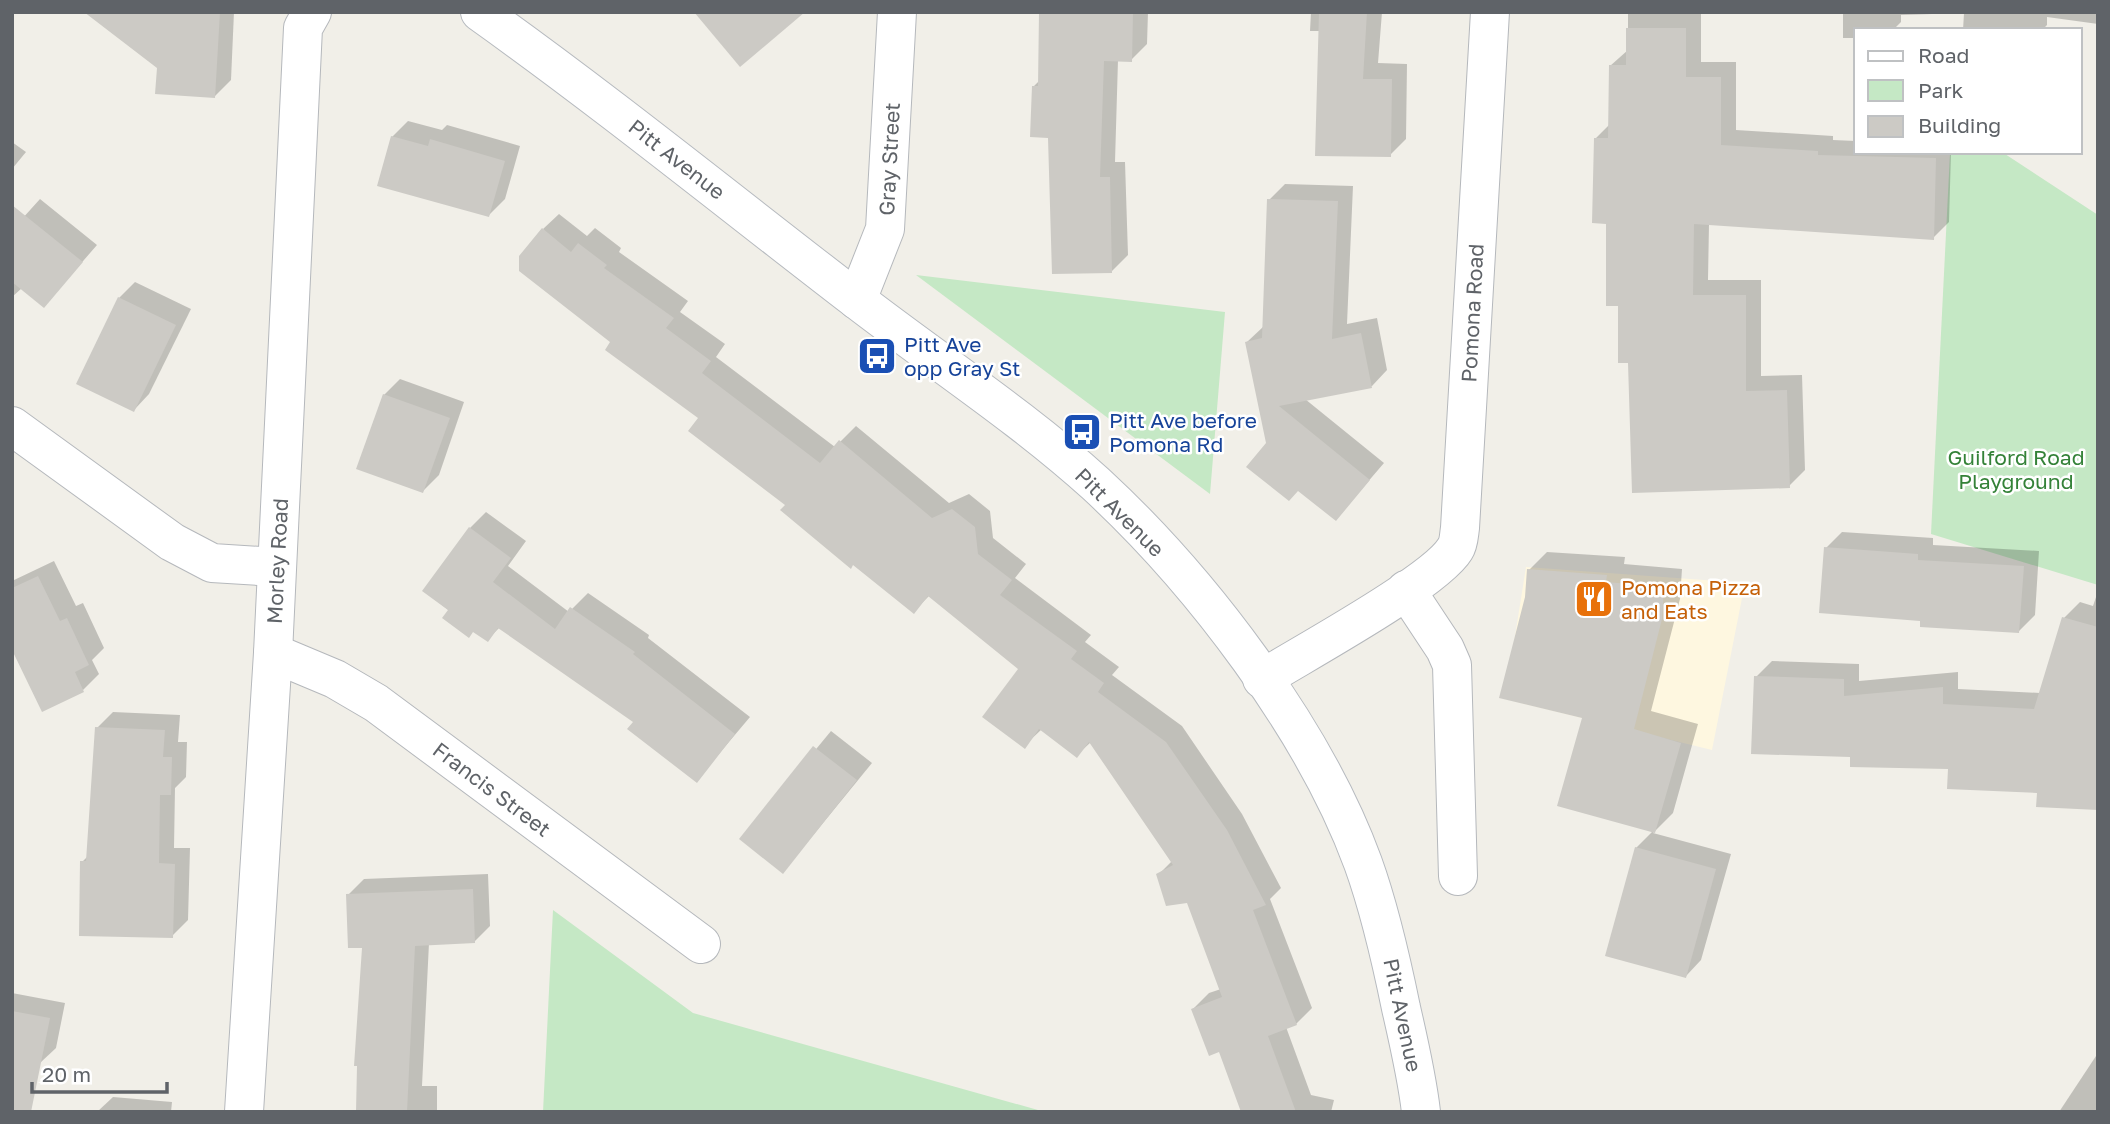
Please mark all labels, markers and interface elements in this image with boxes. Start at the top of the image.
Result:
legend [1854,28,2082,154]
text: Road [1918,42,1969,68]
text: Park [1918,77,1964,103]
street label: Gray Street [873,102,905,216]
text: Building [1918,112,2001,138]
street label: Pitt Avenue [624,113,730,205]
street label: Pomona Road [1455,243,1489,383]
place label: Pitt Ave opp Gray St [904,331,1020,381]
bus stop icon: Pitt Ave opp Gray St [856,335,898,377]
place label: Pitt Ave before Pomona Rd [1109,407,1257,457]
bus stop icon: Pitt Ave before Pomona Rd [1061,411,1103,453]
park label: Guilford Road Playground [1947,444,2085,494]
street label: Pitt Avenue [1070,462,1170,562]
street label: Morley Road [261,498,293,624]
place label: Pomona Pizza and Eats [1621,574,1761,624]
restaurant icon: Pomona Pizza and Eats [1573,578,1615,620]
street label: Francis Street [428,736,556,842]
street label: Pitt Avenue [1378,956,1428,1074]
scale bar [32,1050,166,1094]
text: 20 m [42,1061,91,1087]

